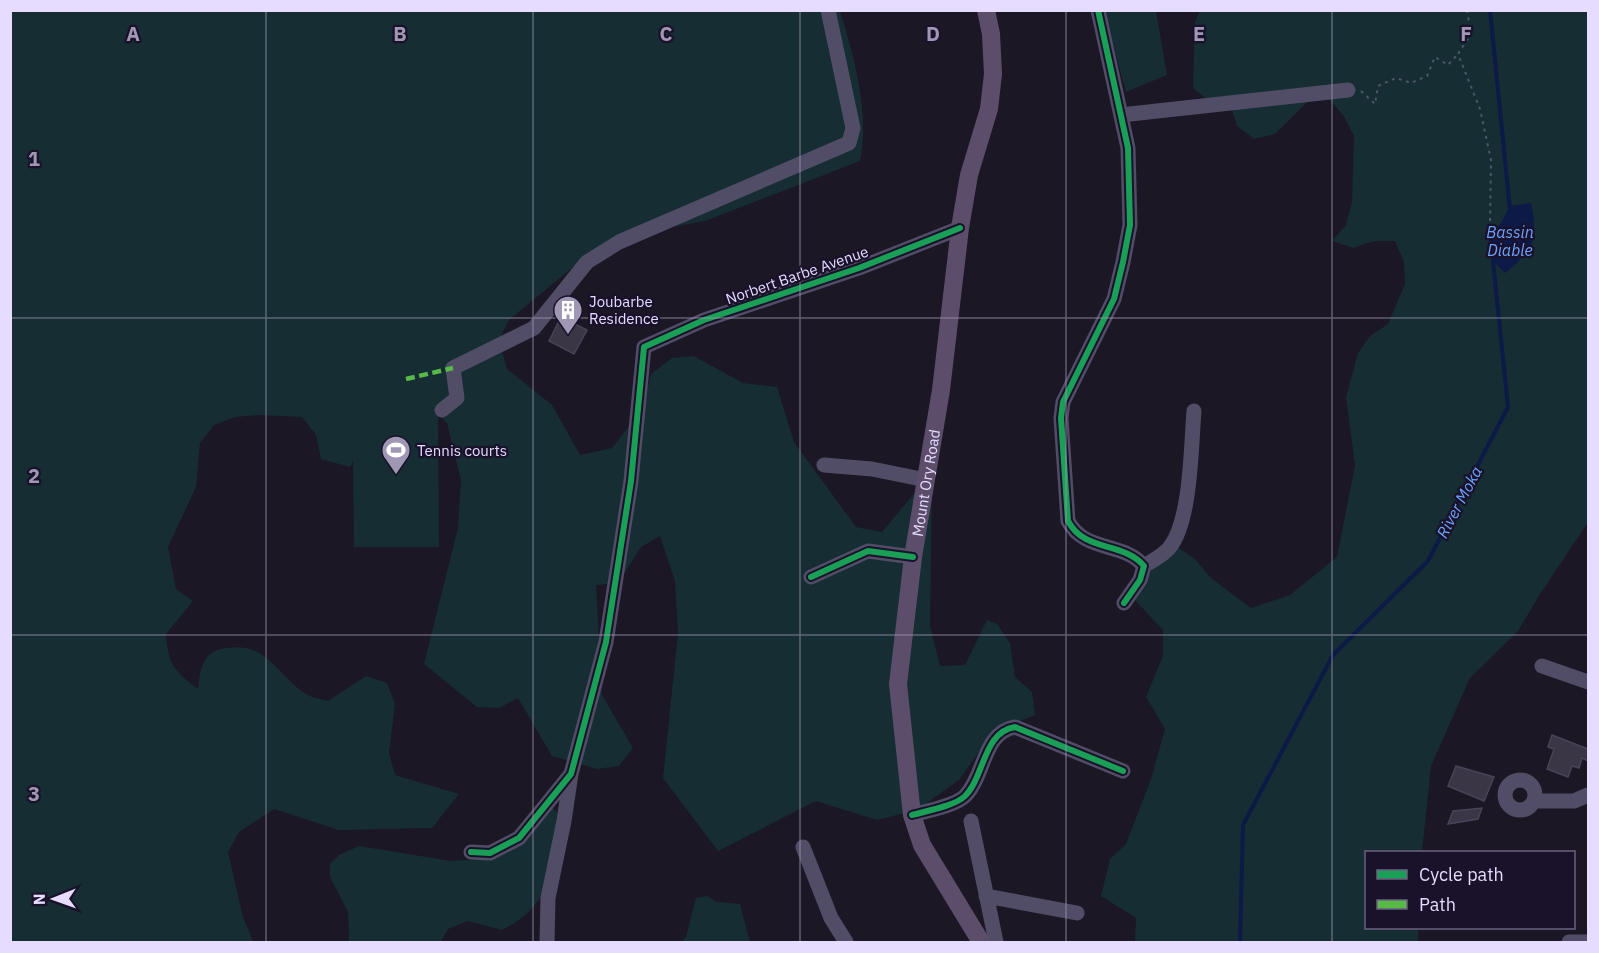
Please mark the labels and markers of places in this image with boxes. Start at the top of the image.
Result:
place label: Joubarbe Residence [589,292,659,328]
building icon: Joubarbe Residence [552,294,584,336]
sports icon: Tennis courts [380,434,412,476]
place label: Tennis courts [417,441,507,460]

